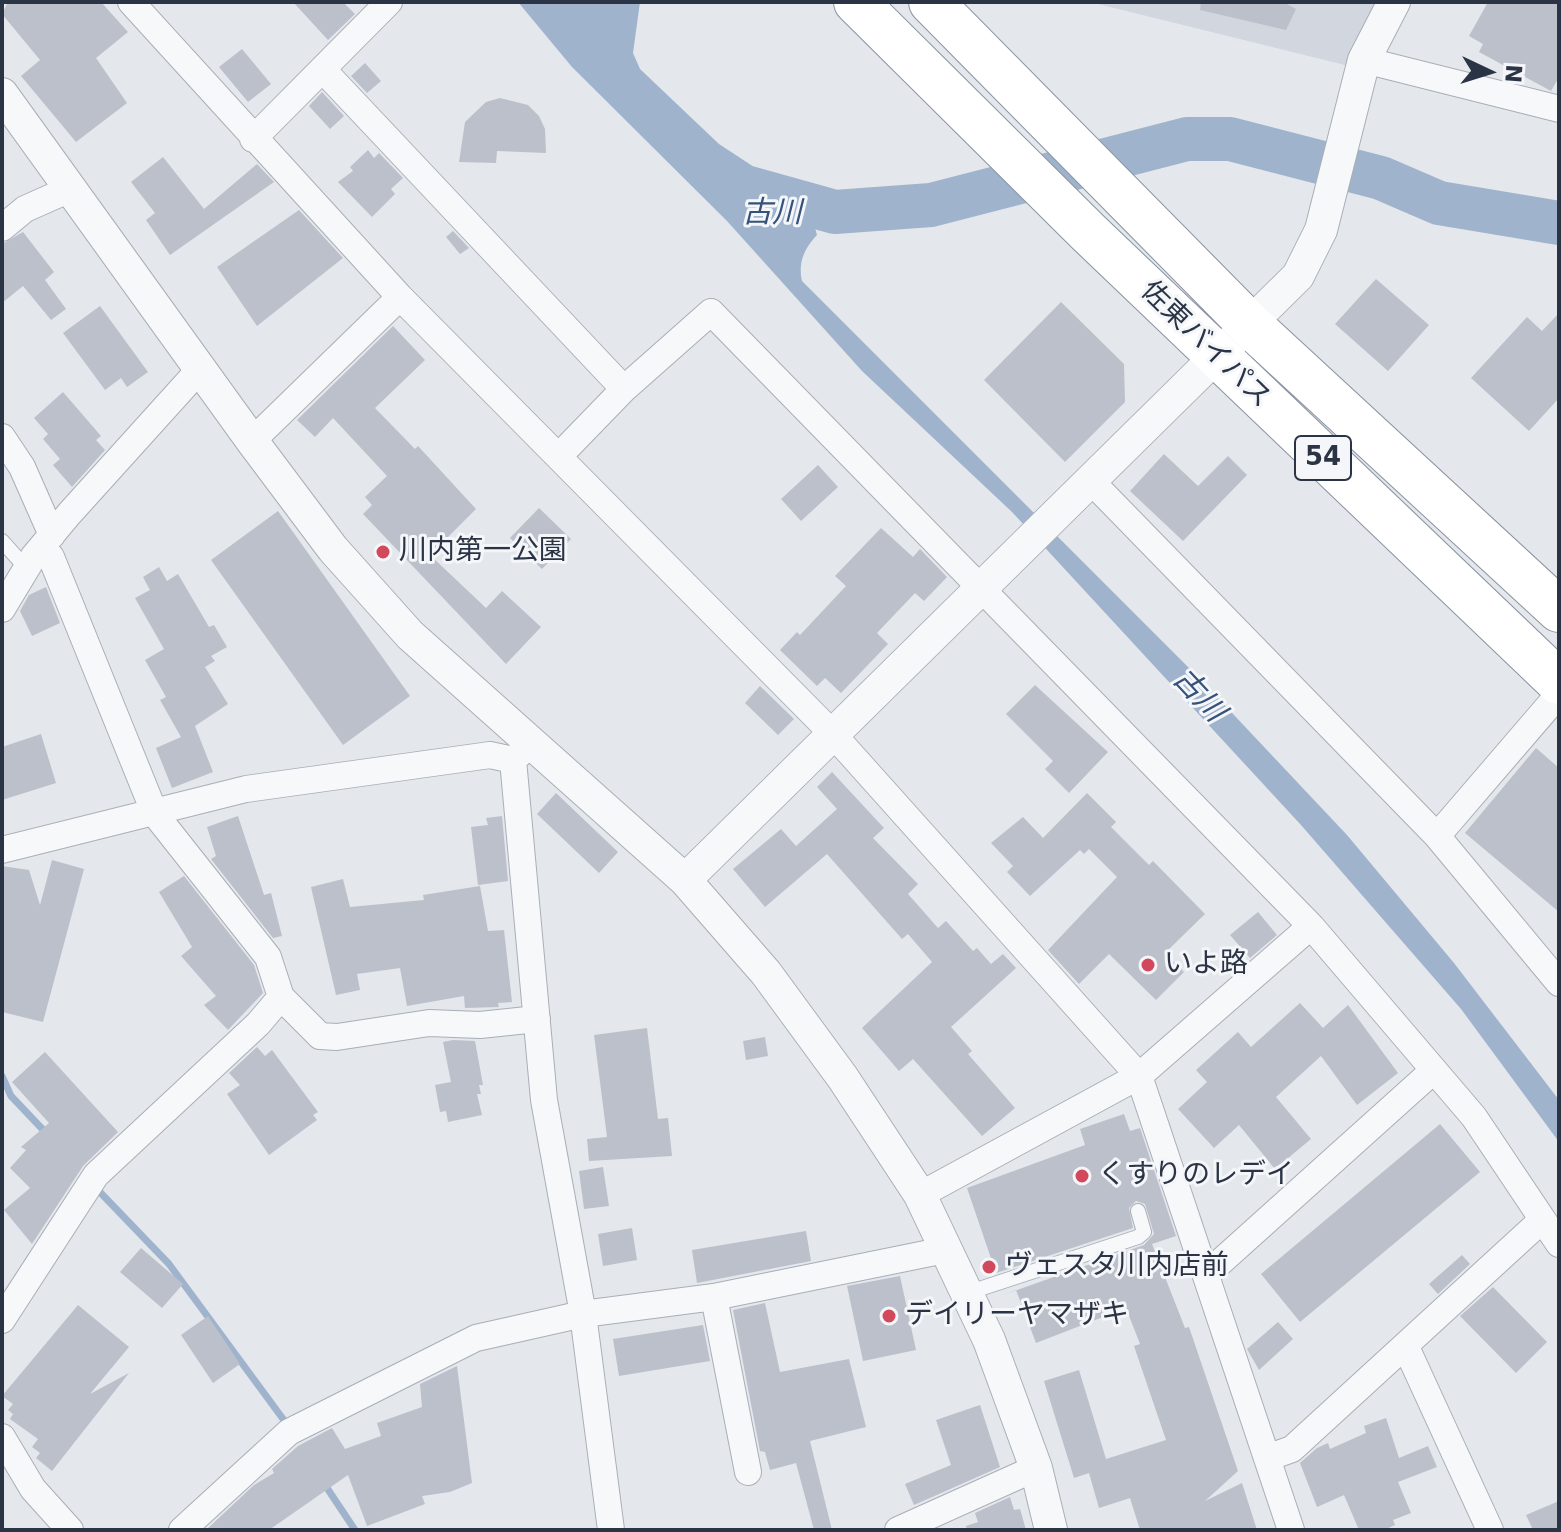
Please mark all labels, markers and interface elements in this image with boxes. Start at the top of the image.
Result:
north arrow [1449,32,1529,112]
text: N [1500,64,1527,84]
water label: 古川 [742,196,802,232]
street label: 佐東バイパス [1133,275,1277,415]
road number: 54 [1295,436,1351,480]
place label: 川内第一公園 [399,535,567,569]
marker: 川内第一公園 [374,543,392,561]
water label: 古川 [1164,662,1232,730]
place label: いよ路 [1164,948,1248,982]
marker: いよ路 [1139,956,1157,974]
place label: くすりのレデイ [1098,1159,1294,1193]
marker: くすりのレデイ [1073,1167,1091,1185]
place label: ヴェスタ川内店前 [1005,1250,1229,1284]
marker: ヴェスタ川内店前 [980,1258,998,1276]
place label: デイリーヤマザキ [905,1299,1129,1333]
marker: デイリーヤマザキ [880,1307,898,1325]

